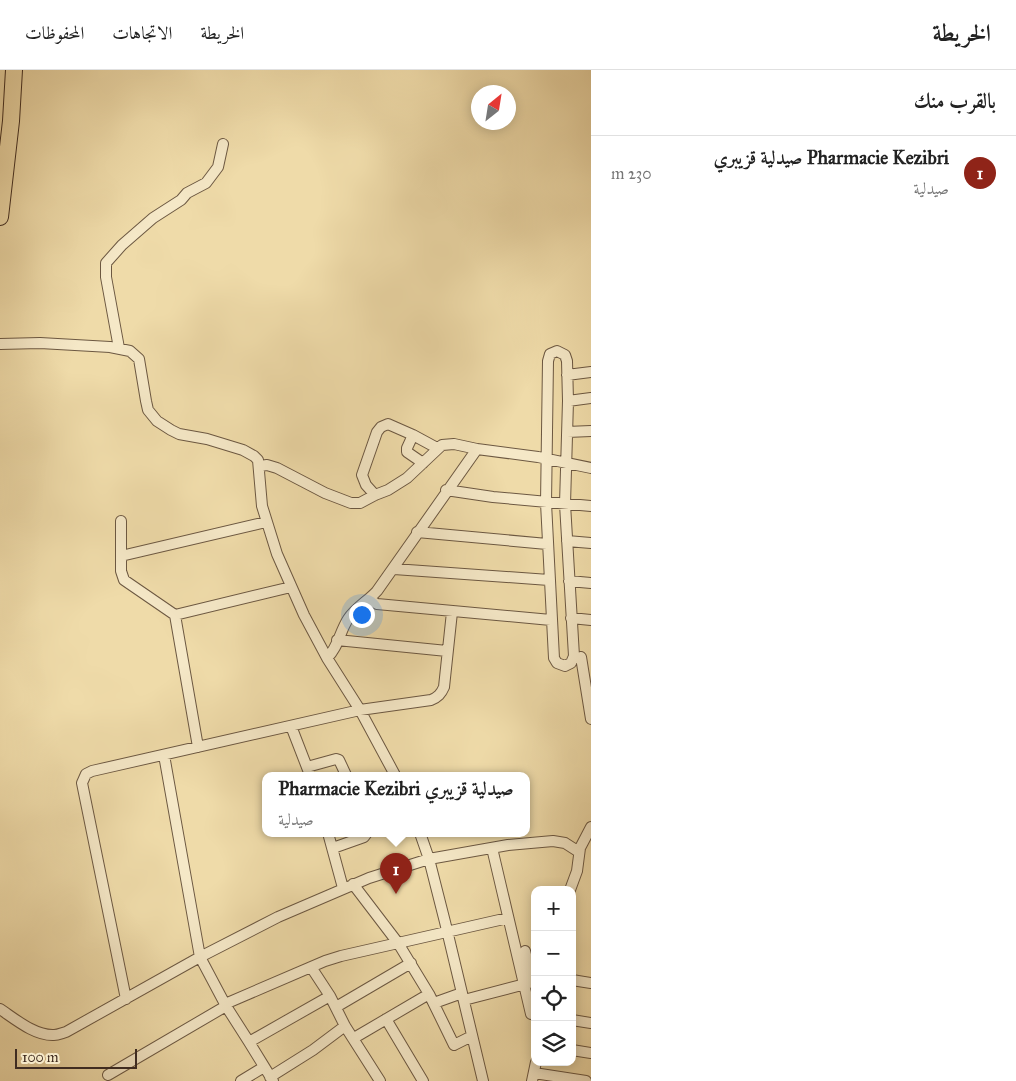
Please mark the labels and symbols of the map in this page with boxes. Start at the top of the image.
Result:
north arrow [471,85,516,130]
your location [349,602,375,628]
pin: 1 [380,853,412,894]
scale bar [15,1046,138,1069]

